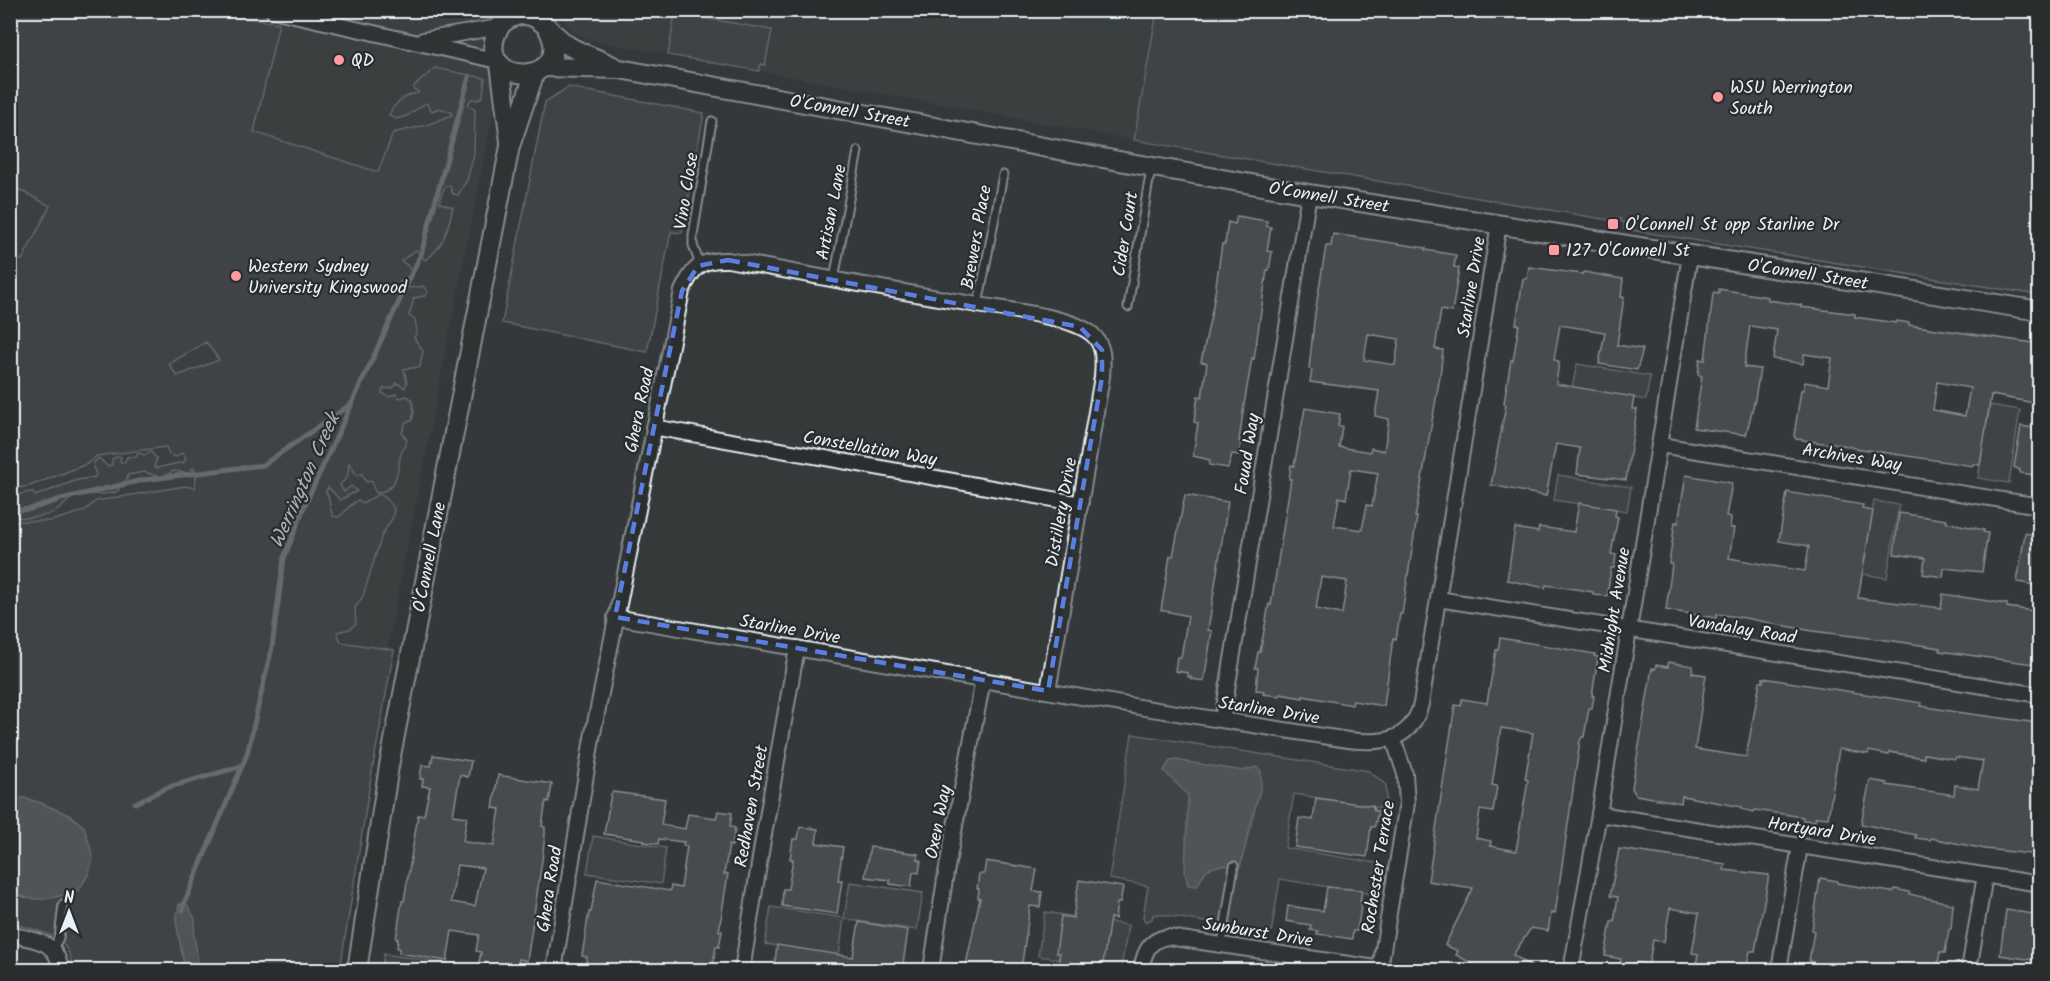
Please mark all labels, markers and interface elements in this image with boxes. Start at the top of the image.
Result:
place label: QD [351,47,375,76]
marker: QD [332,53,346,67]
place label: WSU Werrington South [1730,74,1853,124]
street label: O'Connell Street [787,88,913,137]
marker: WSU Werrington South [1711,90,1725,104]
street label: Vino Close [667,150,708,232]
street label: Artisan Lane [809,162,856,263]
street label: O'Connell Street [1266,175,1392,222]
street label: Brewers Place [954,183,1001,292]
street label: Cider Court [1105,189,1148,279]
place label: O'Connell St opp Starline Dr [1625,211,1840,240]
marker: O'Connell St opp Starline Dr [1606,217,1620,231]
street label: Starline Drive [1450,235,1495,340]
place label: 127 O'Connell St [1566,237,1691,266]
marker: 127 O'Connell St [1547,243,1561,257]
street label: O'Connell Street [1745,252,1871,299]
place label: Western Sydney University Kingswood [248,253,408,303]
marker: Western Sydney University Kingswood [229,269,243,283]
street label: Ghera Road [617,364,664,456]
water label: Werrington Creek [262,406,351,553]
street label: Fouad Way [1228,411,1269,497]
street label: Constellation Way [800,423,940,476]
street label: Archives Way [1800,436,1904,481]
street label: Distillery Drive [1039,455,1086,569]
street label: O'Connell Lane [406,500,455,615]
street label: Midnight Avenue [1591,545,1640,675]
street label: Starline Drive [737,607,843,654]
street label: Vandalay Road [1685,608,1799,654]
street label: Starline Drive [1216,689,1321,734]
street label: Redhaven Street [727,742,778,870]
street label: Oxen Way [918,782,961,862]
street label: Rochester Terrace [1355,799,1404,936]
street label: Hortyard Drive [1765,810,1878,855]
street label: Ghera Road [529,843,572,934]
north arrow [39,882,99,942]
text: N [64,886,74,911]
street label: Sunburst Drive [1201,910,1315,957]

